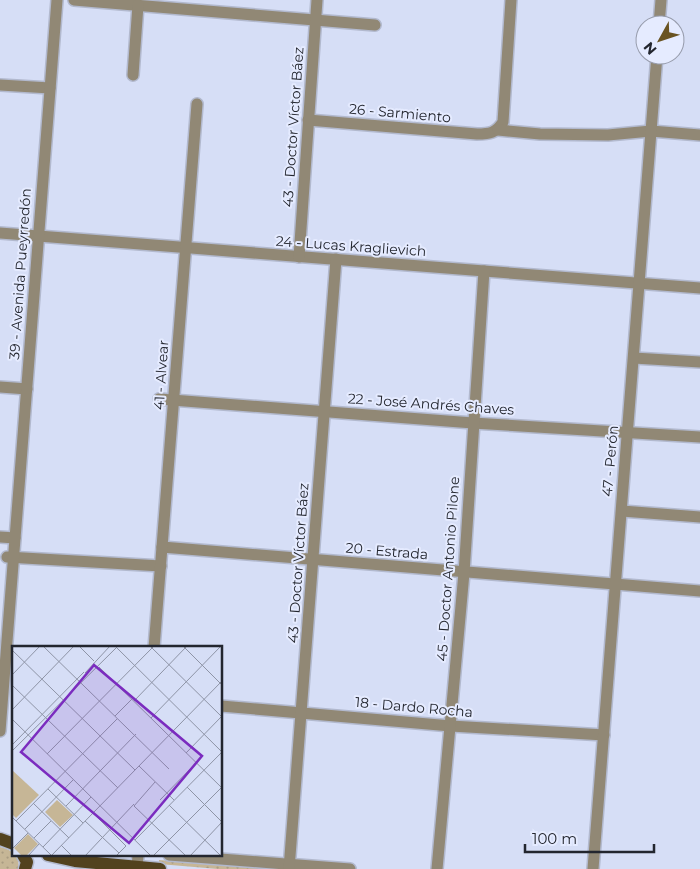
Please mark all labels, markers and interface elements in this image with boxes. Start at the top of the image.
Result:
north arrow [635,15,685,65]
text: N [640,38,661,58]
street label: 43 - Doctor Víctor Báez [278,46,308,208]
street label: 26 - Sarmiento [348,100,452,126]
street label: 39 - Avenida Pueyrredón [5,188,35,360]
street label: 24 - Lucas Kraglievich [275,232,427,260]
street label: 41 - Alvear [150,339,172,411]
street label: 22 - José Andrés Chaves [347,389,515,419]
street label: 47 - Perón [598,425,622,497]
street label: 45 - Doctor Antonio Pilone [433,476,463,662]
street label: 43 - Doctor Víctor Báez [283,482,313,644]
street label: 20 - Estrada [345,538,429,564]
inset map [12,646,222,856]
street label: 18 - Dardo Rocha [354,693,474,721]
scale bar [525,822,654,854]
text: 100 m [532,829,577,848]

